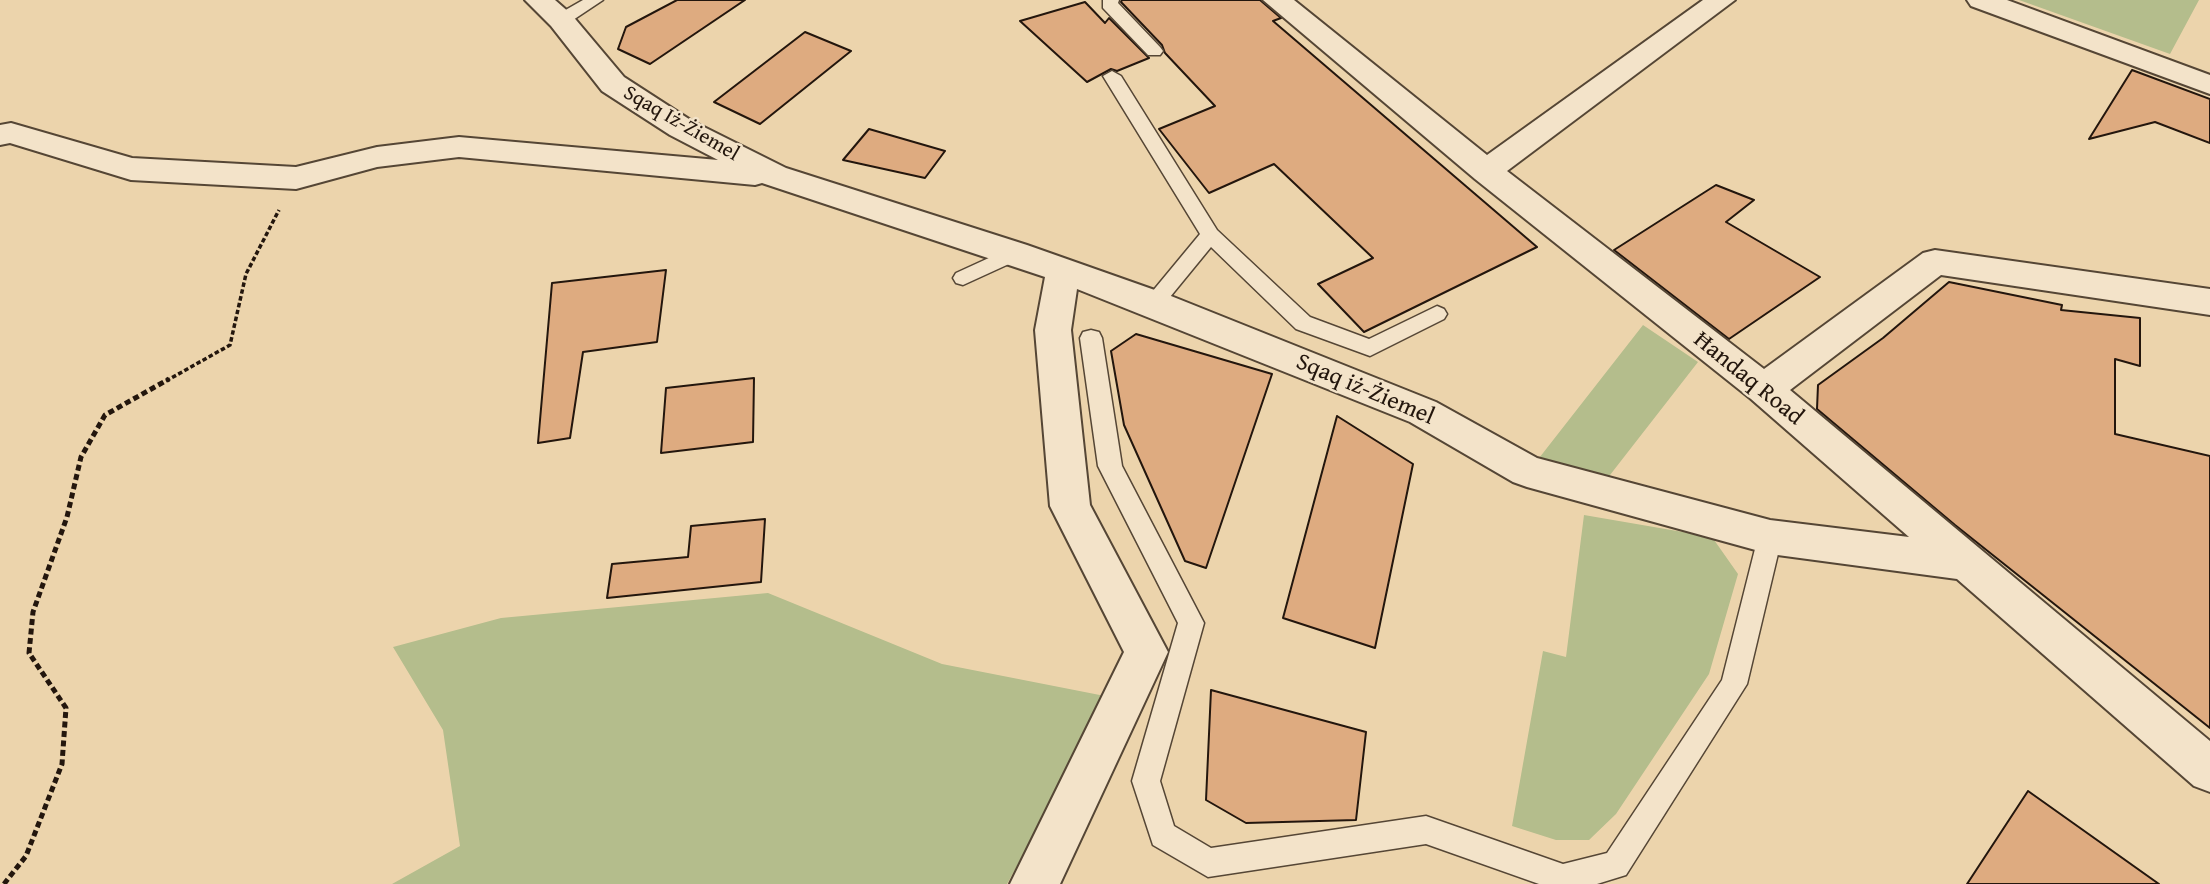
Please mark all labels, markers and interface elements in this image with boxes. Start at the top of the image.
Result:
street label: Sqaq Iż-Żiemel [619,81,743,167]
street label: Ħandaq Road [1687,326,1809,432]
street label: Sqaq iż-Żiemel [1292,348,1438,432]

